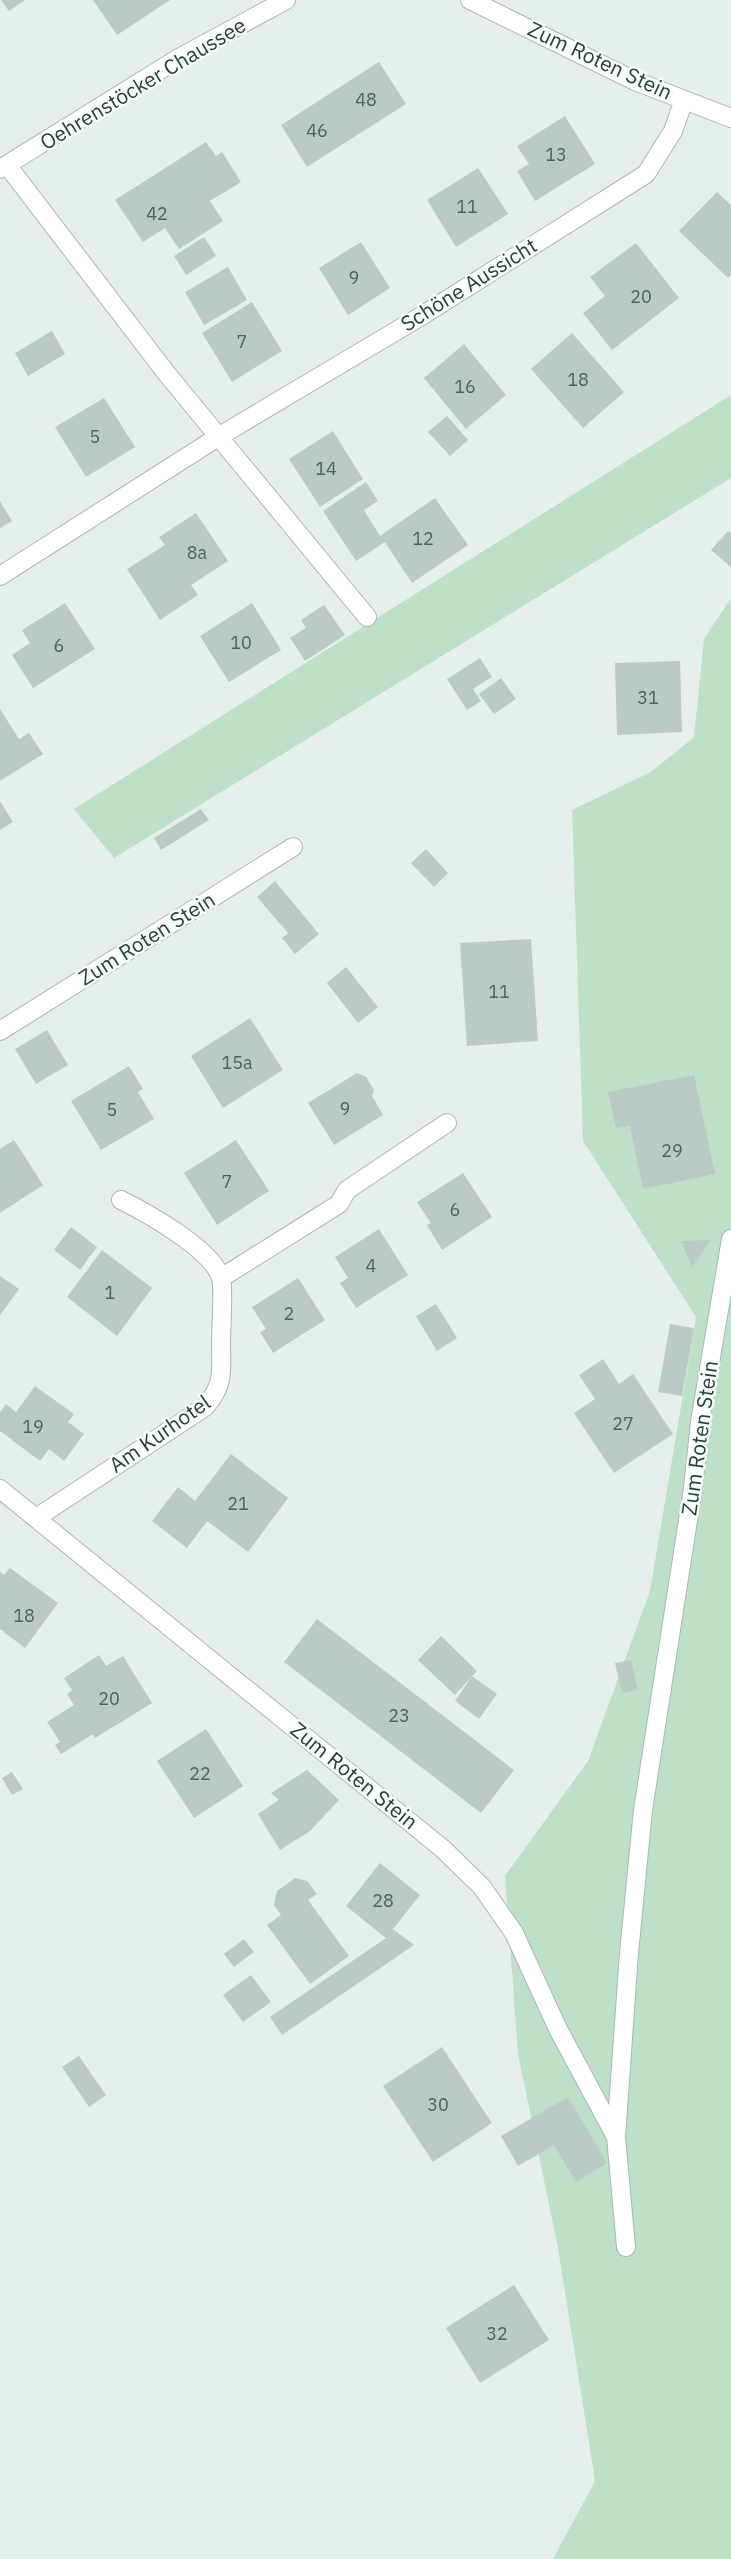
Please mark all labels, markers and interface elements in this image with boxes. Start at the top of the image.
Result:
street label: Oehrenstöcker Chaussee [34,11,251,156]
street label: Zum Roten Stein [524,14,677,106]
house number: 48 [355,88,377,111]
house number: 46 [306,119,328,142]
house number: 13 [545,143,567,166]
house number: 11 [456,195,478,218]
house number: 42 [146,202,168,225]
street label: Schöne Aussicht [395,231,542,337]
house number: 9 [349,266,359,289]
house number: 20 [630,285,652,308]
house number: 7 [237,330,247,353]
house number: 18 [567,368,589,391]
house number: 16 [454,375,476,398]
house number: 5 [90,425,100,448]
house number: 14 [315,457,337,480]
house number: 12 [412,527,434,550]
house number: 8a [187,541,208,564]
house number: 10 [230,631,252,654]
house number: 6 [54,634,64,657]
house number: 31 [637,686,659,709]
street label: Zum Roten Stein [73,885,220,991]
house number: 11 [488,980,510,1003]
house number: 15a [221,1051,253,1074]
house number: 9 [340,1097,350,1120]
house number: 5 [107,1098,117,1121]
house number: 29 [661,1139,683,1162]
house number: 7 [222,1170,232,1193]
house number: 6 [450,1198,460,1221]
house number: 4 [366,1254,377,1277]
house number: 1 [105,1281,115,1304]
house number: 2 [284,1302,294,1325]
street label: Zum Roten Stein [674,1359,724,1517]
street label: Am Kurhotel [103,1388,216,1478]
house number: 27 [612,1412,634,1435]
house number: 19 [22,1415,44,1438]
house number: 21 [227,1492,249,1515]
house number: 18 [13,1604,35,1627]
house number: 20 [98,1687,120,1710]
house number: 23 [388,1704,410,1727]
street label: Zum Roten Stein [285,1715,424,1835]
house number: 22 [189,1762,211,1785]
house number: 28 [372,1889,394,1912]
house number: 30 [427,2093,449,2116]
house number: 32 [486,2322,508,2345]

